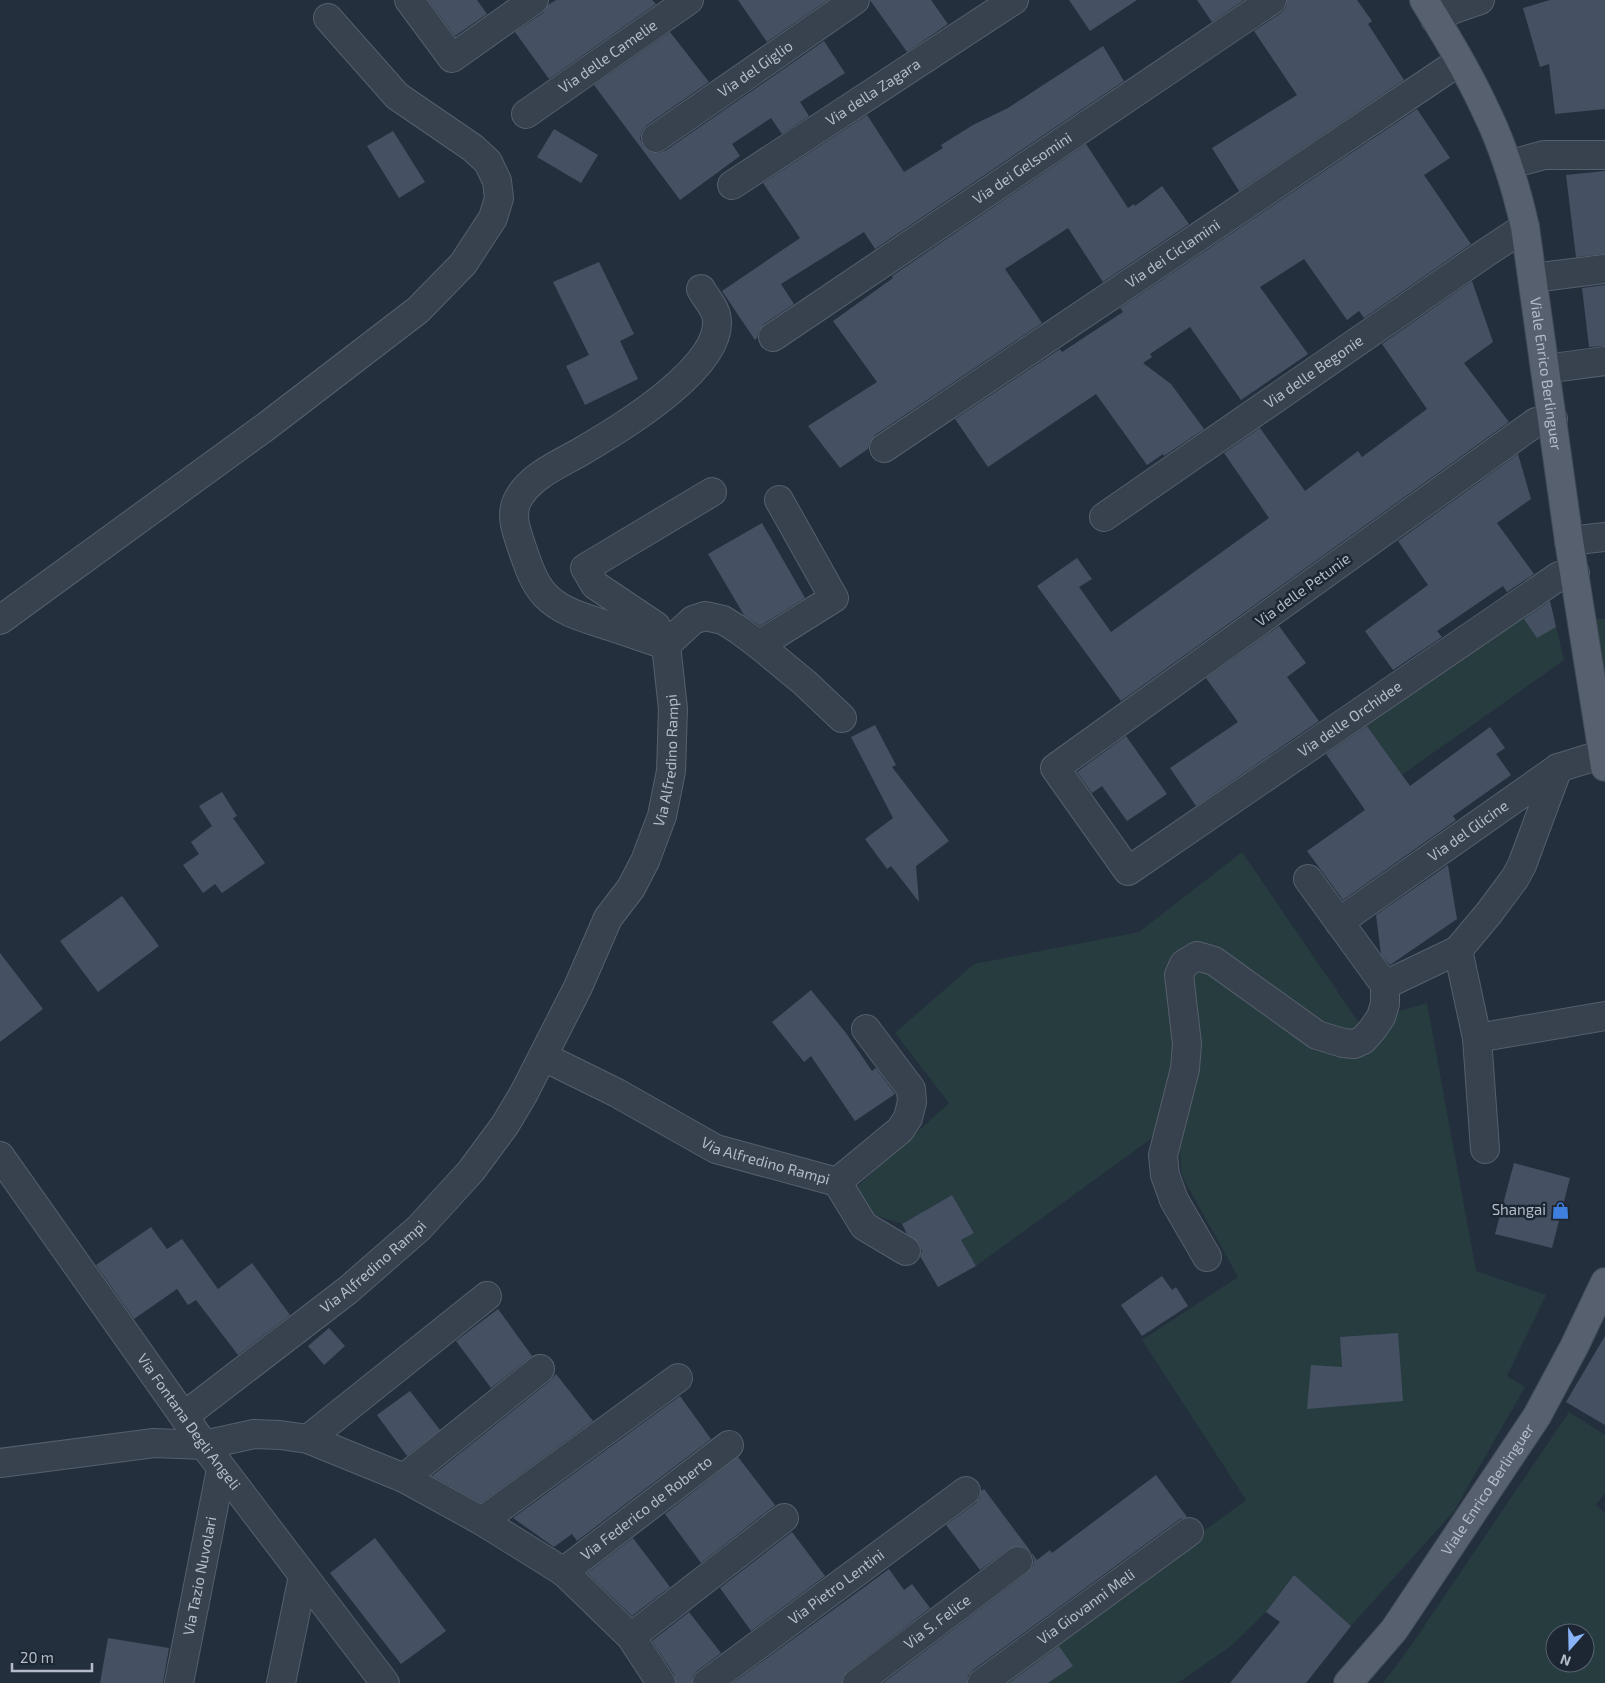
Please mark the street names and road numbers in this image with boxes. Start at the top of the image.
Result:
street label: Via delle Camelie [555,15,660,96]
street label: Via del Giglio [714,36,796,100]
street label: Via della Zagara [822,54,923,129]
street label: Via dei Gelsomini [969,128,1075,208]
street label: Via dei Ciclamini [1122,215,1223,291]
street label: Viale Enrico Berlinguer [1527,296,1566,451]
street label: Via delle Begonie [1260,331,1366,412]
street label: Via delle Petunie [1251,549,1353,630]
street label: Via delle Orchidee [1294,676,1405,760]
street label: Via Alfredino Rampi [649,694,681,829]
street label: Via del Glicine [1424,796,1511,865]
street label: Via Alfredino Rampi [698,1132,832,1188]
street label: Via Alfredino Rampi [316,1216,429,1316]
street label: Via Fontana Degli Angeli [134,1350,245,1493]
street label: Viale Enrico Berlinguer [1437,1420,1537,1558]
street label: Via Federico de Roberto [577,1451,715,1563]
street label: Via Tazio Nuvolari [179,1515,219,1637]
street label: Via Pietro Lentini [784,1545,887,1628]
street label: Via Giovanni Meli [1033,1565,1138,1648]
street label: Via S. Felice [900,1590,974,1652]

